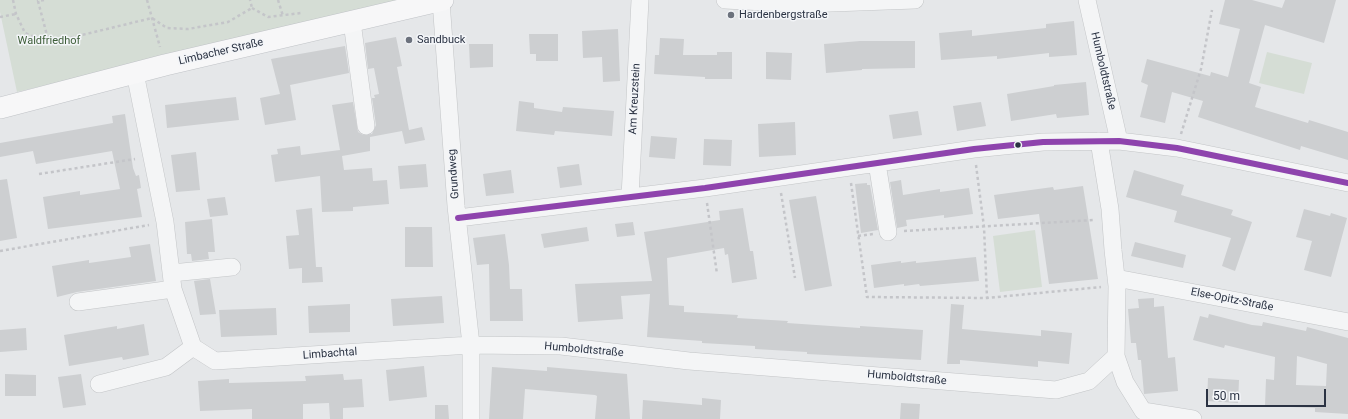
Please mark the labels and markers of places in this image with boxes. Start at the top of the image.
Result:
place label: Hardenbergstraße [739,8,828,22]
marker: Hardenbergstraße [726,10,736,20]
place label: Sandbuck [417,33,465,47]
marker: Sandbuck [404,35,414,45]
unlabelled marker [1013,140,1023,150]

